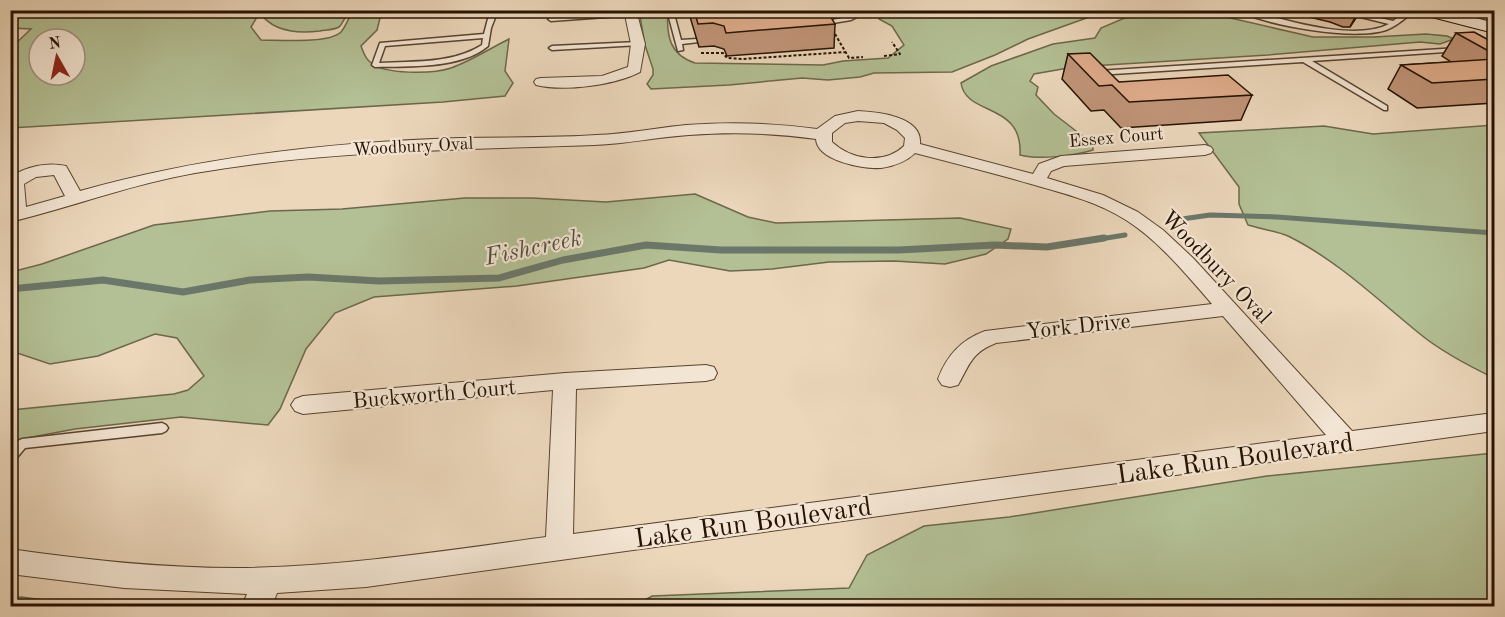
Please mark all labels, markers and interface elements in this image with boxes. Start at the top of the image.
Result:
north arrow [27,27,87,87]
text: N [48,35,63,53]
street label: Essex Court [1068,125,1164,151]
street label: Woodbury Oval [352,135,474,159]
street label: Woodbury Oval [1156,207,1275,328]
water label: Fishcreek [482,227,584,271]
street label: York Drive [1025,311,1131,343]
street label: Buckworth Court [352,377,517,413]
street label: Lake Run Boulevard [1115,429,1356,490]
street label: Lake Run Boulevard [633,493,874,554]

